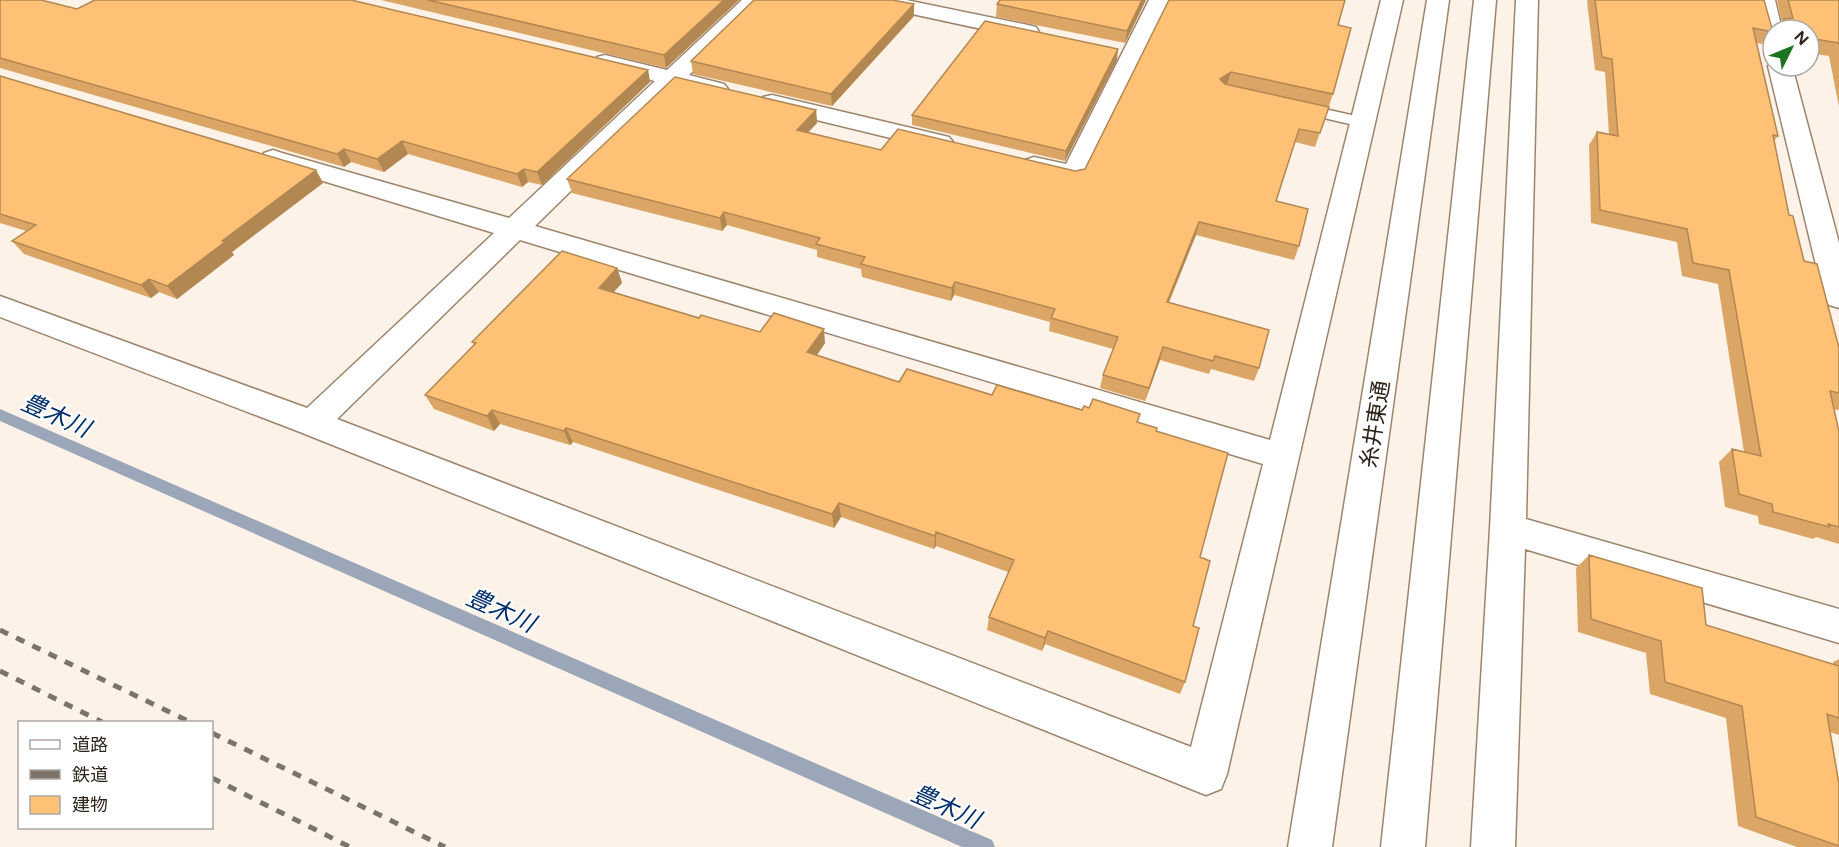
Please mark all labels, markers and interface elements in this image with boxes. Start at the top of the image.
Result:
north arrow [1761,18,1821,78]
text: N [1790,27,1813,49]
street label: 糸井東通 [1355,378,1395,470]
water label: 豊木川 [17,387,98,444]
water label: 豊木川 [462,582,543,639]
legend [18,721,213,829]
text: 道路 [72,734,108,756]
text: 鉄道 [72,764,108,786]
water label: 豊木川 [907,778,988,835]
text: 建物 [72,794,108,816]

